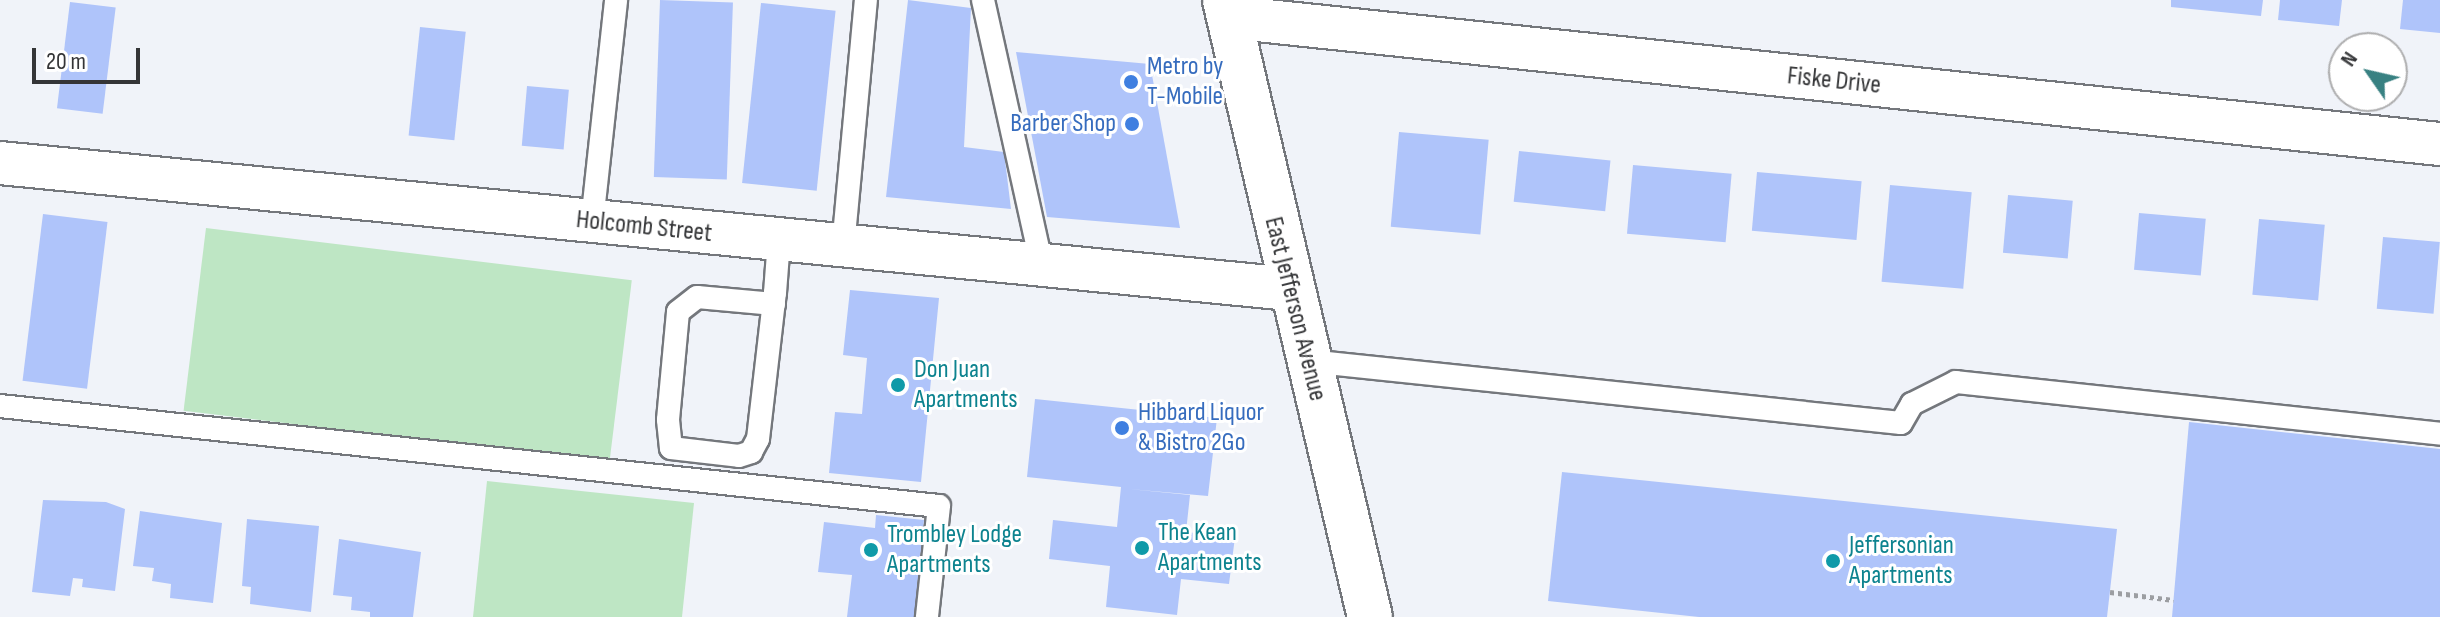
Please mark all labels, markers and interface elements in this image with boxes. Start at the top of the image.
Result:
scale bar [36,32,144,82]
north arrow [2328,32,2408,112]
text: 20 m [46,47,86,76]
text: N [2335,47,2364,72]
place label: Metro by T-Mobile [1147,51,1223,112]
street label: Fiske Drive [1786,61,1882,101]
marker: Metro by T-Mobile [1122,73,1140,91]
place label: Barber Shop [1010,108,1116,140]
marker: Barber Shop [1123,115,1141,133]
street label: Holcomb Street [575,204,713,250]
street label: East Jefferson Avenue [1257,214,1333,404]
place label: Don Juan Apartments [914,354,1018,416]
marker: Don Juan Apartments [889,376,907,394]
place label: Hibbard Liquor & Bistro 2Go [1138,397,1264,458]
marker: Hibbard Liquor & Bistro 2Go [1113,419,1131,437]
place label: The Kean Apartments [1158,517,1262,578]
place label: Trombley Lodge Apartments [887,519,1022,580]
place label: Jeffersonian Apartments [1849,530,1954,592]
marker: The Kean Apartments [1133,539,1151,557]
marker: Trombley Lodge Apartments [862,541,880,559]
marker: Jeffersonian Apartments [1824,552,1842,570]

